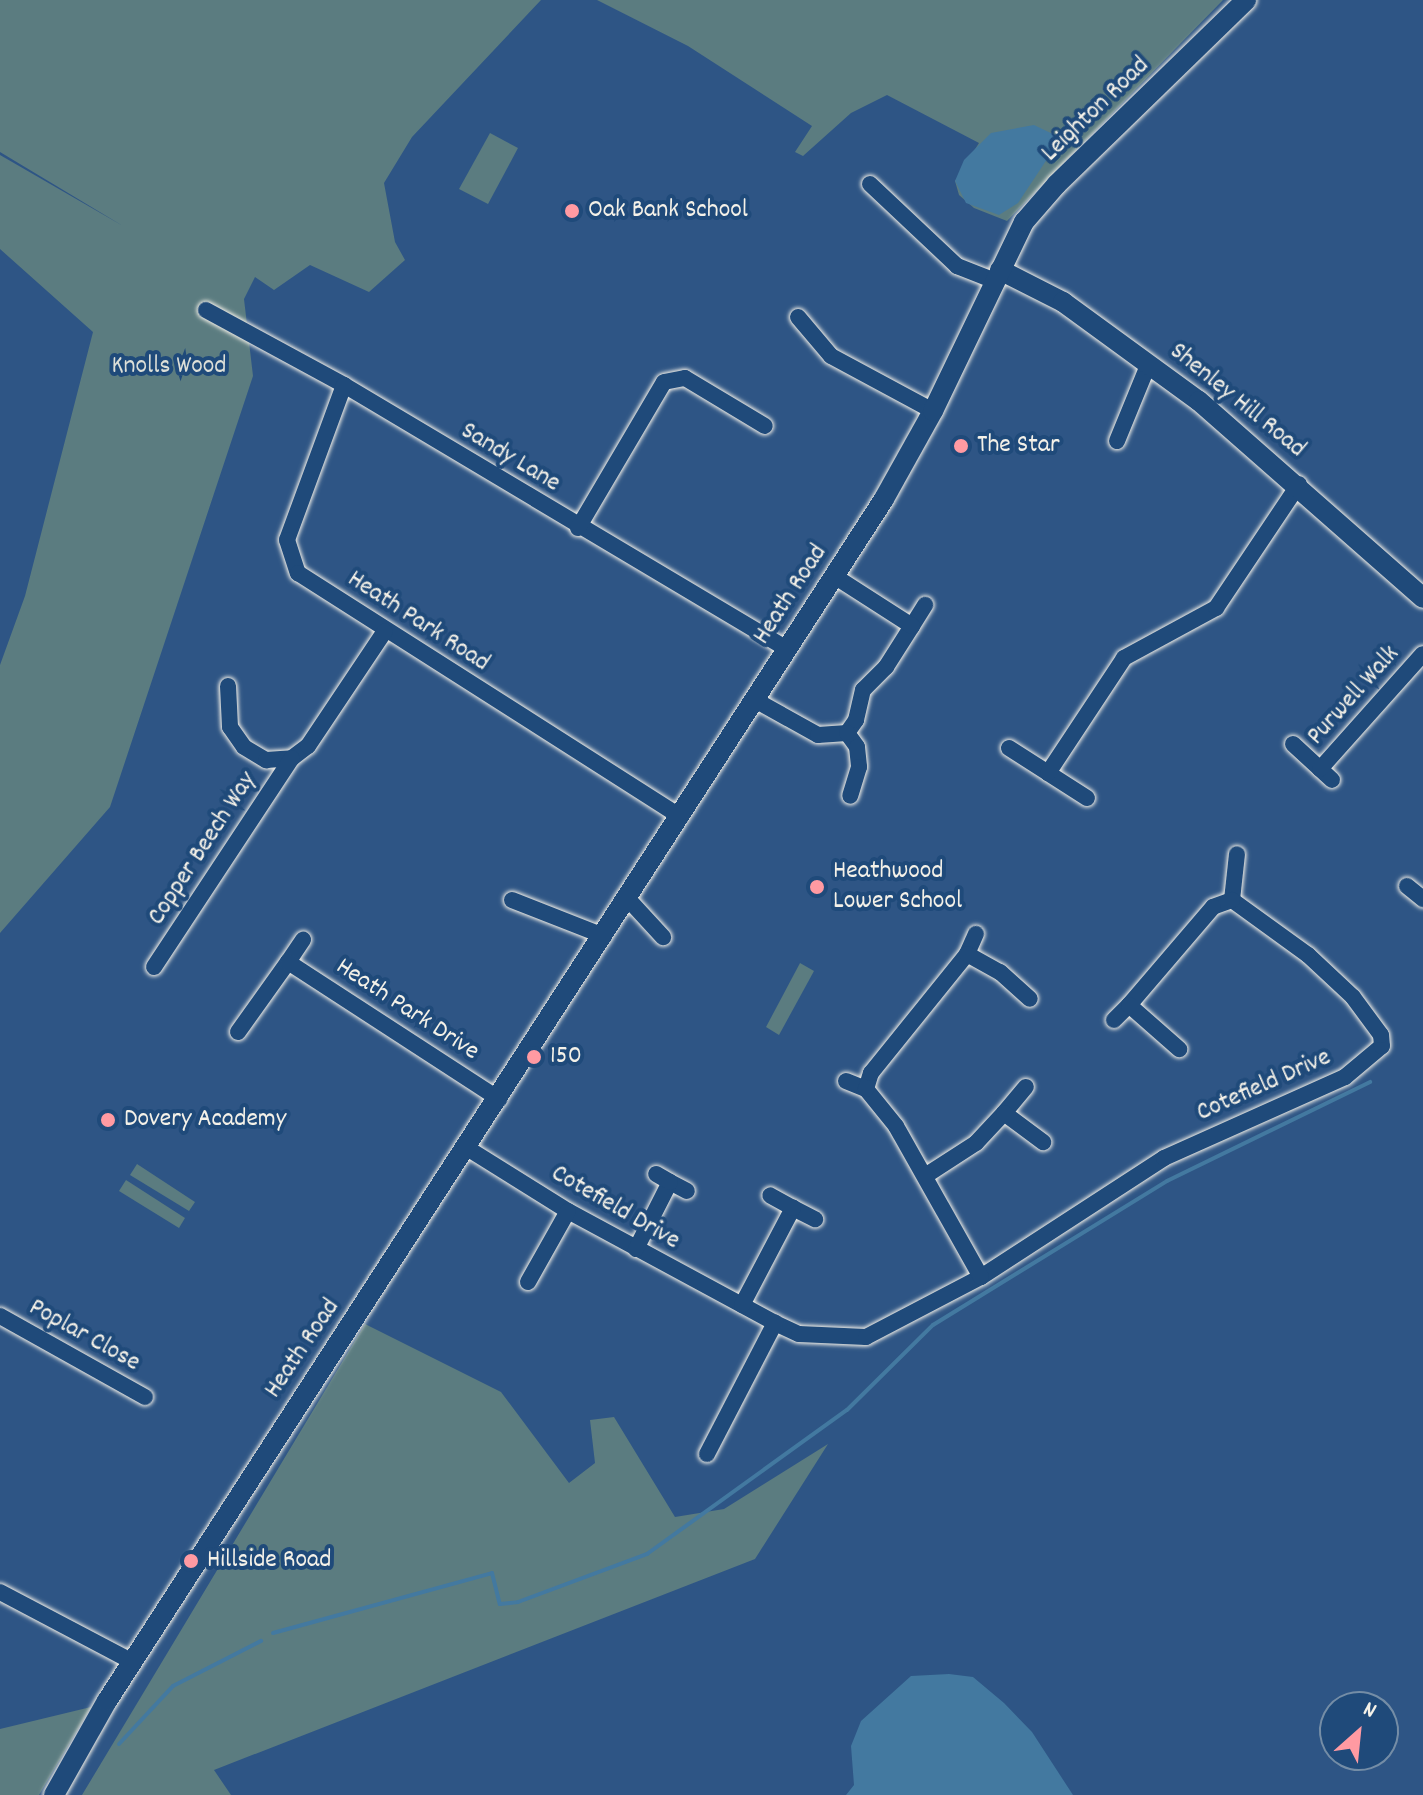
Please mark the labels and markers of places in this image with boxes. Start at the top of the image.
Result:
place label: Oak Bank School [588,195,748,227]
marker: Oak Bank School [563,202,581,220]
place label: The Star [977,430,1060,462]
marker: The Star [952,437,970,455]
place label: Heathwood Lower School [833,856,962,918]
marker: Heathwood Lower School [808,878,826,896]
place label: 150 [550,1041,582,1073]
marker: 150 [525,1048,543,1066]
place label: Dovery Academy [124,1104,286,1136]
marker: Dovery Academy [99,1111,117,1129]
place label: Hillside Road [207,1545,331,1577]
marker: Hillside Road [182,1552,200,1570]

